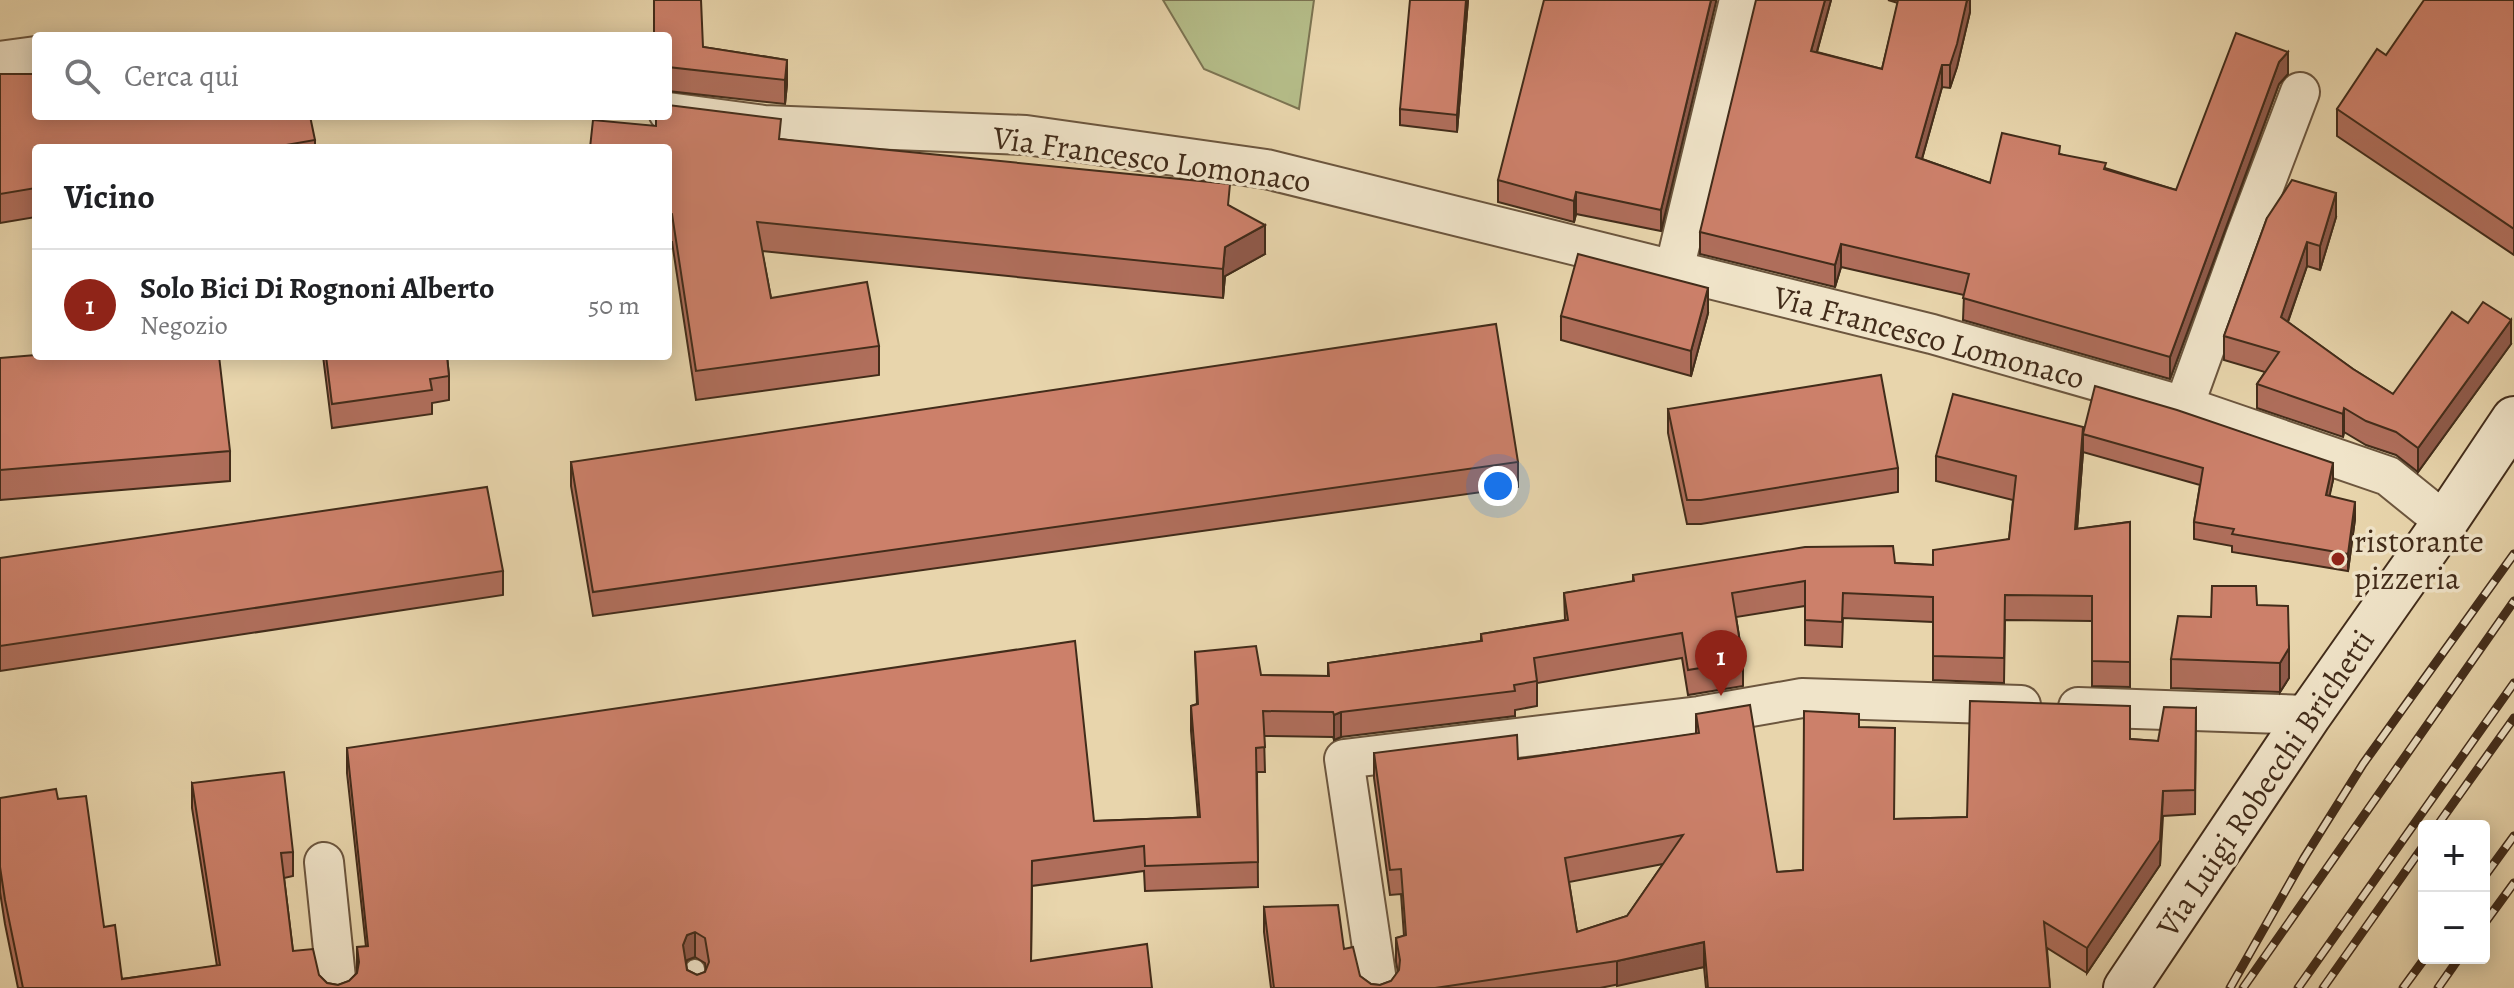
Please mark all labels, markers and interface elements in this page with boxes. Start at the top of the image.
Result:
search box [32,32,672,120]
icon: search [60,54,104,98]
text: Cerca qui [124,56,239,96]
street label: Via Francesco Lomonaco [989,115,1314,203]
text: Vicino [64,173,155,220]
text: Solo Bici Di Rognoni Alberto [140,268,495,308]
street label: Via Francesco Lomonaco [1768,274,2089,400]
text: 1 [85,288,95,323]
text: 50 m [588,288,640,323]
text: Negozio [140,308,228,343]
your location [1478,466,1518,506]
place label: ristorante pizzeria [2354,519,2484,600]
marker: ristorante pizzeria [2329,550,2347,568]
street label: Via Luigi Robecchi Brichetti [2145,621,2384,946]
pin: 1 [1695,630,1747,696]
map controls [2418,820,2490,964]
button: + [2418,820,2490,892]
button: − [2418,892,2490,964]

